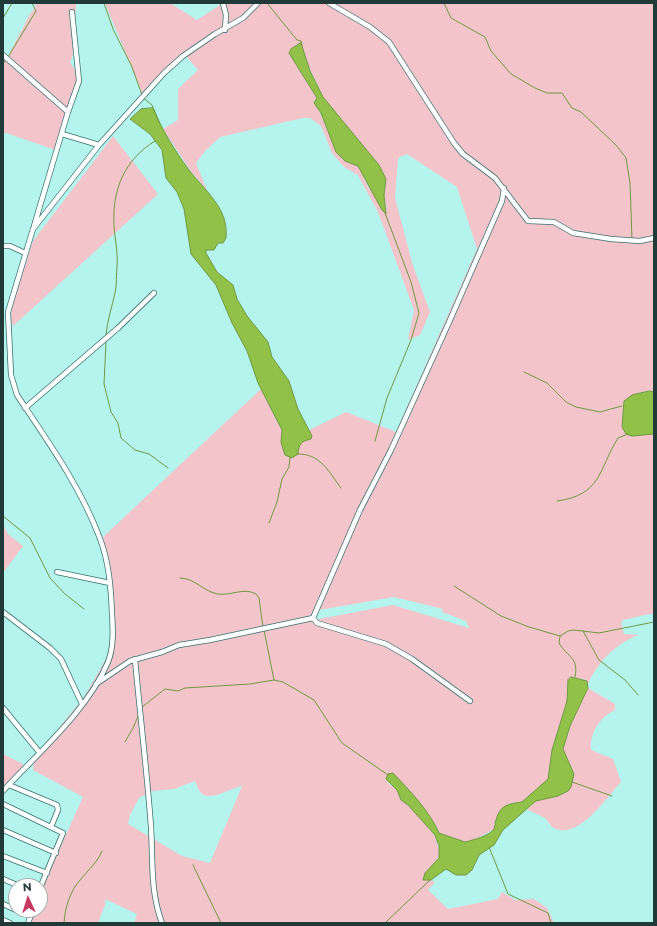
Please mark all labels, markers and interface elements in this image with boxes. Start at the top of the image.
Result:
north arrow [8,878,48,918]
text: N [22,880,32,894]

